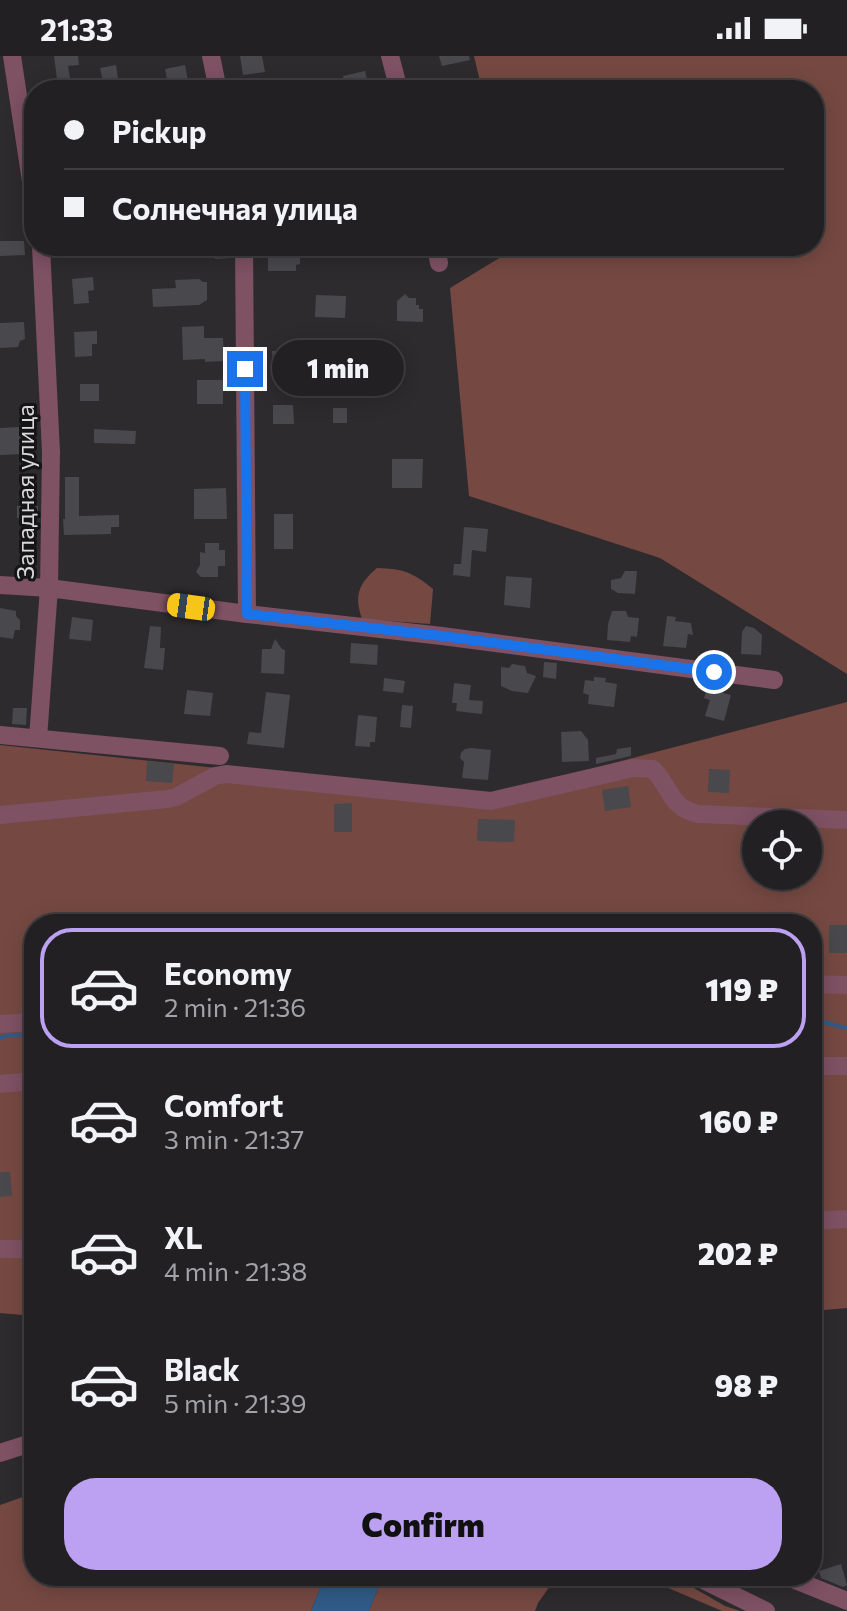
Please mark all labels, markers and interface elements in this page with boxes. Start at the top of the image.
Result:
text: 21:33 [40,10,113,47]
text: Pickup [112,112,206,149]
text: Солнечная улица [112,189,358,226]
callout: 1 min [273,341,405,397]
route end [227,351,263,387]
text: 1 min [307,352,369,383]
street label: Западная улица [10,404,39,580]
car [166,592,216,622]
route start [696,654,732,690]
map controls [742,810,822,890]
button: locate [742,810,822,890]
icon: car [68,952,140,1024]
text: Economy [164,954,292,991]
text: 119 ₽ [705,970,778,1007]
text: 2 min · 21:36 [164,991,306,1022]
icon: car [68,1084,140,1156]
text: Comfort [164,1086,283,1123]
text: 160 ₽ [699,1102,778,1139]
text: 3 min · 21:37 [164,1123,304,1154]
icon: car [68,1216,140,1288]
text: XL [164,1218,203,1255]
text: 202 ₽ [698,1234,778,1271]
text: 4 min · 21:38 [164,1255,307,1286]
icon: car [68,1348,140,1420]
text: Black [164,1350,240,1387]
text: 98 ₽ [715,1366,778,1403]
text: 5 min · 21:39 [164,1387,307,1418]
button: Confirm [64,1478,782,1570]

